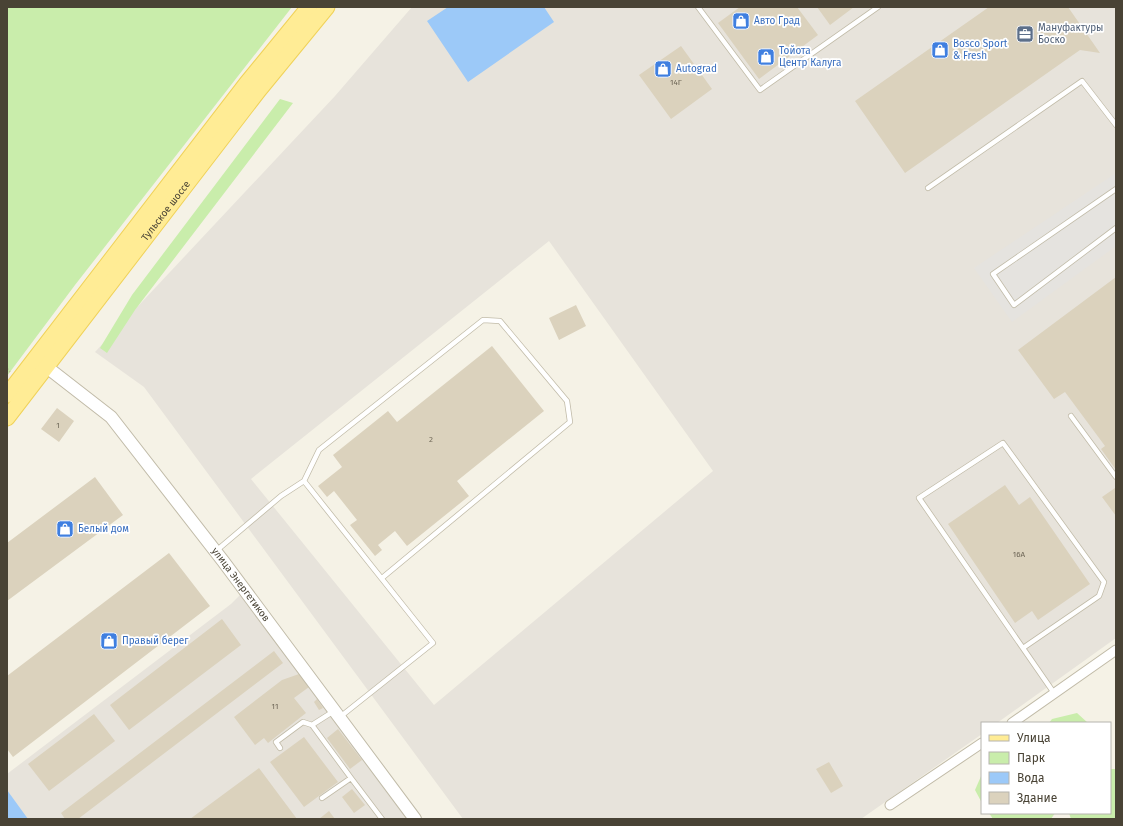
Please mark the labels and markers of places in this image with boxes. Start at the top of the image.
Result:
shop icon: Авто Град [731,11,751,31]
place label: Авто Град [754,15,800,27]
place label: Мануфактуры Боско [1038,22,1103,46]
office icon: Мануфактуры Боско [1015,24,1035,44]
place label: Bosco Sport & Fresh [953,38,1008,62]
shop icon: Bosco Sport & Fresh [930,40,950,60]
place label: Тойота Центр Калуга [779,45,841,69]
shop icon: Тойота Центр Калуга [756,47,776,67]
shop icon: Autograd [653,59,673,79]
place label: Autograd [676,63,717,75]
shop icon: Белый дом [55,519,75,539]
place label: Белый дом [78,523,129,535]
shop icon: Правый берег [99,631,119,651]
place label: Правый берег [122,635,189,647]

